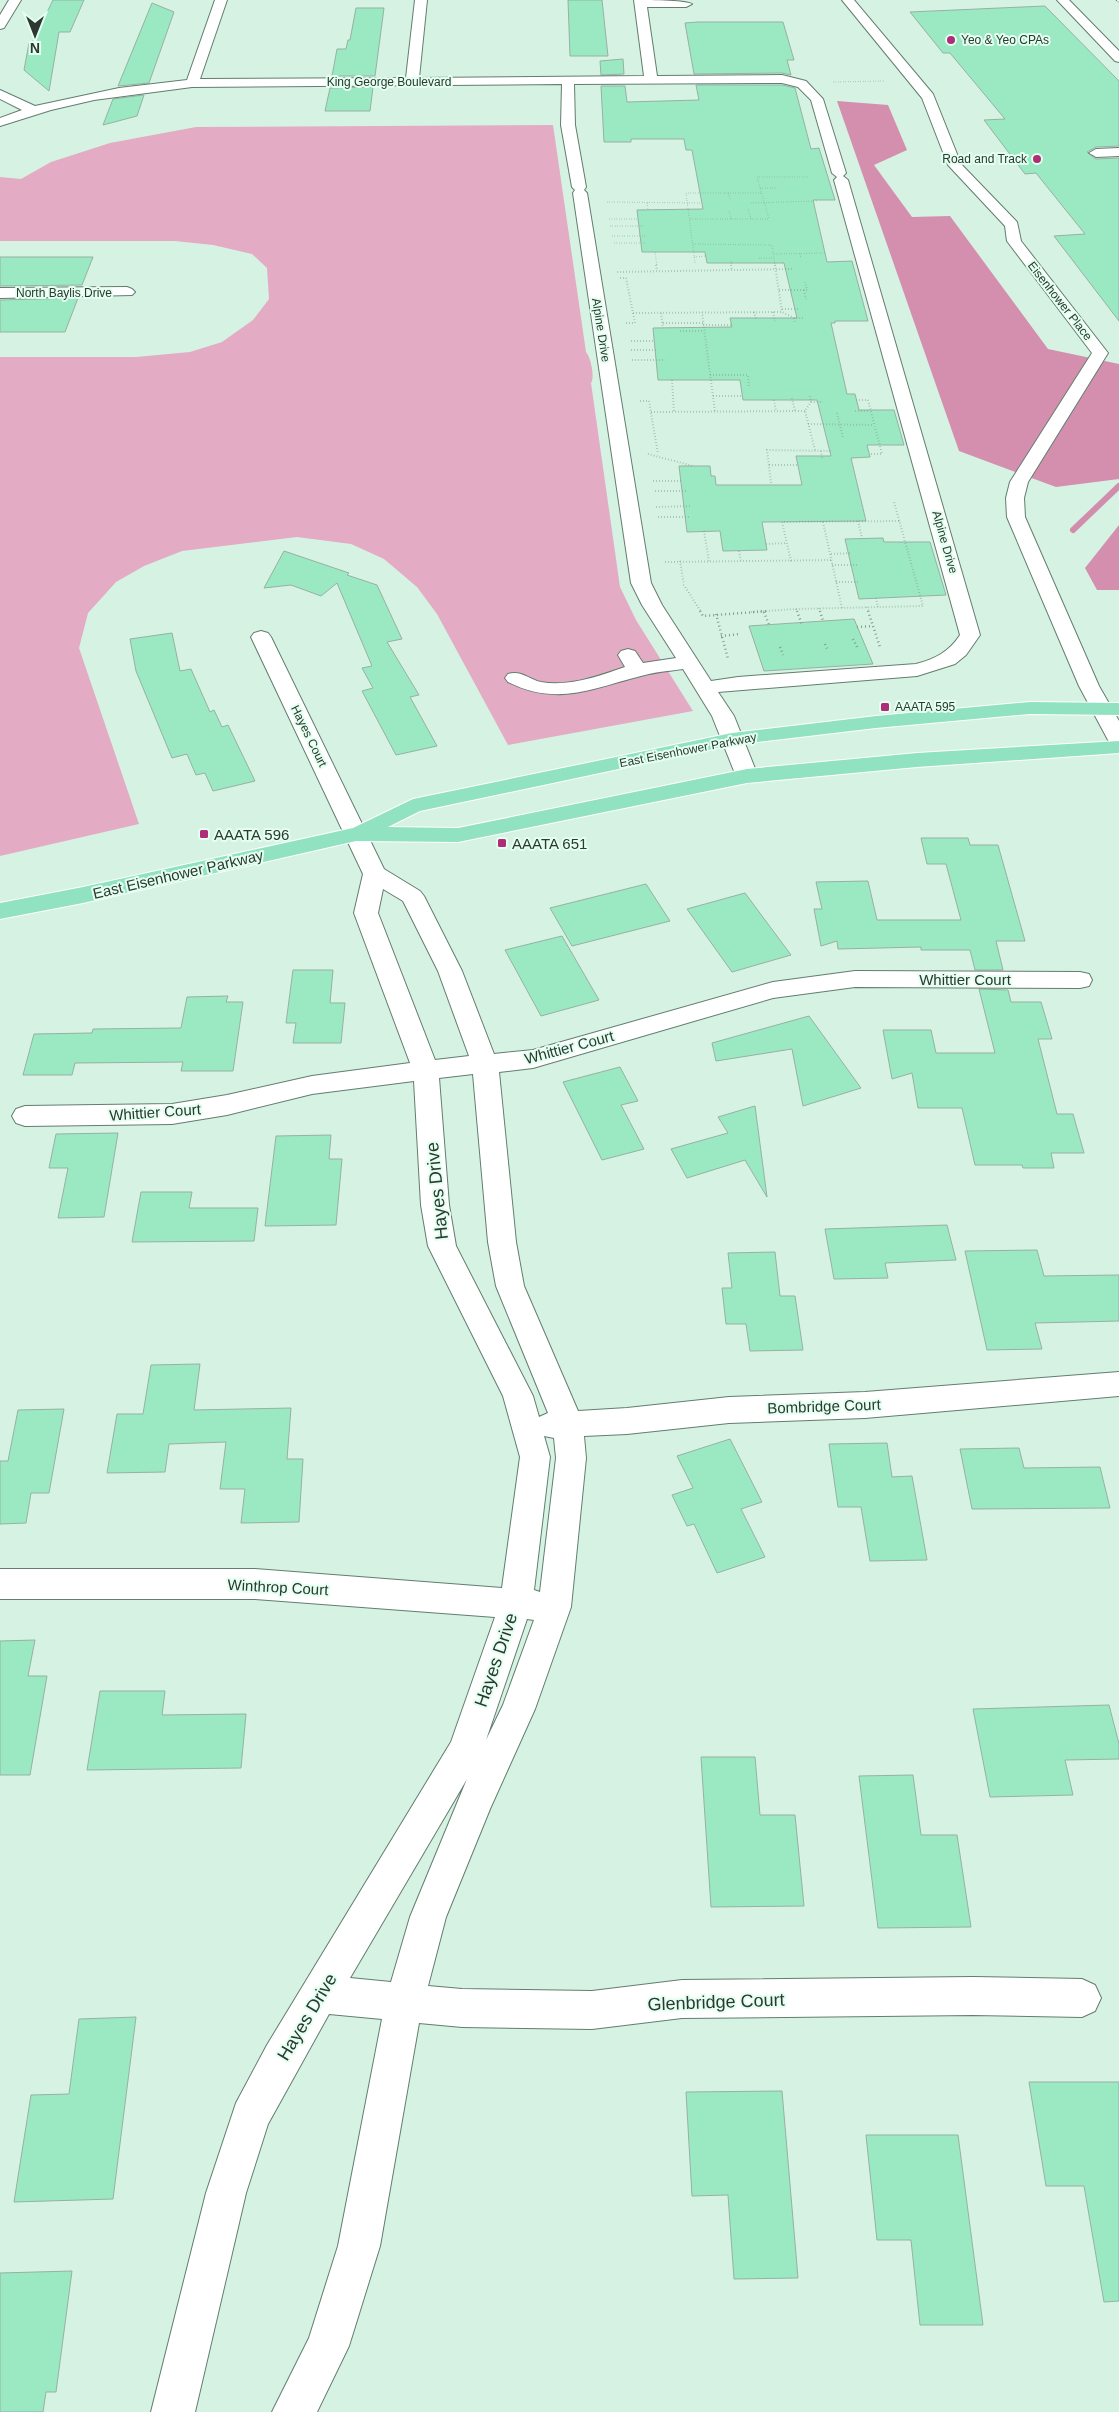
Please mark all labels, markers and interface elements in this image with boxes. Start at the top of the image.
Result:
north arrow [10,10,60,60]
place label: Yeo & Yeo CPAs [961,33,1049,47]
marker: Yeo & Yeo CPAs [945,34,957,46]
text: N [30,40,40,56]
street label: King George Boulevard [327,75,451,89]
place label: Road and Track [942,152,1028,166]
marker: Road and Track [1031,153,1043,165]
street label: Eisenhower Place [1025,259,1095,343]
street label: North Baylis Drive [16,286,112,300]
street label: Alpine Drive [589,297,613,363]
street label: Alpine Drive [929,509,961,575]
place label: AAATA 595 [895,700,956,714]
marker: AAATA 595 [879,701,891,713]
street label: Hayes Court [288,703,330,770]
street label: East Eisenhower Parkway [618,730,758,770]
place label: AAATA 596 [214,826,289,843]
marker: AAATA 596 [198,828,210,840]
place label: AAATA 651 [512,835,587,852]
marker: AAATA 651 [496,837,508,849]
street label: East Eisenhower Parkway [91,846,265,902]
street label: Whittier Court [919,971,1012,988]
street label: Whittier Court [523,1027,616,1067]
street label: Whittier Court [109,1100,202,1124]
street label: Hayes Drive [422,1141,452,1241]
street label: Bombridge Court [767,1395,882,1416]
street label: Winthrop Court [227,1576,330,1598]
street label: Hayes Drive [471,1610,521,1710]
street label: Hayes Drive [273,1970,341,2064]
street label: Glenbridge Court [647,1990,785,2014]

